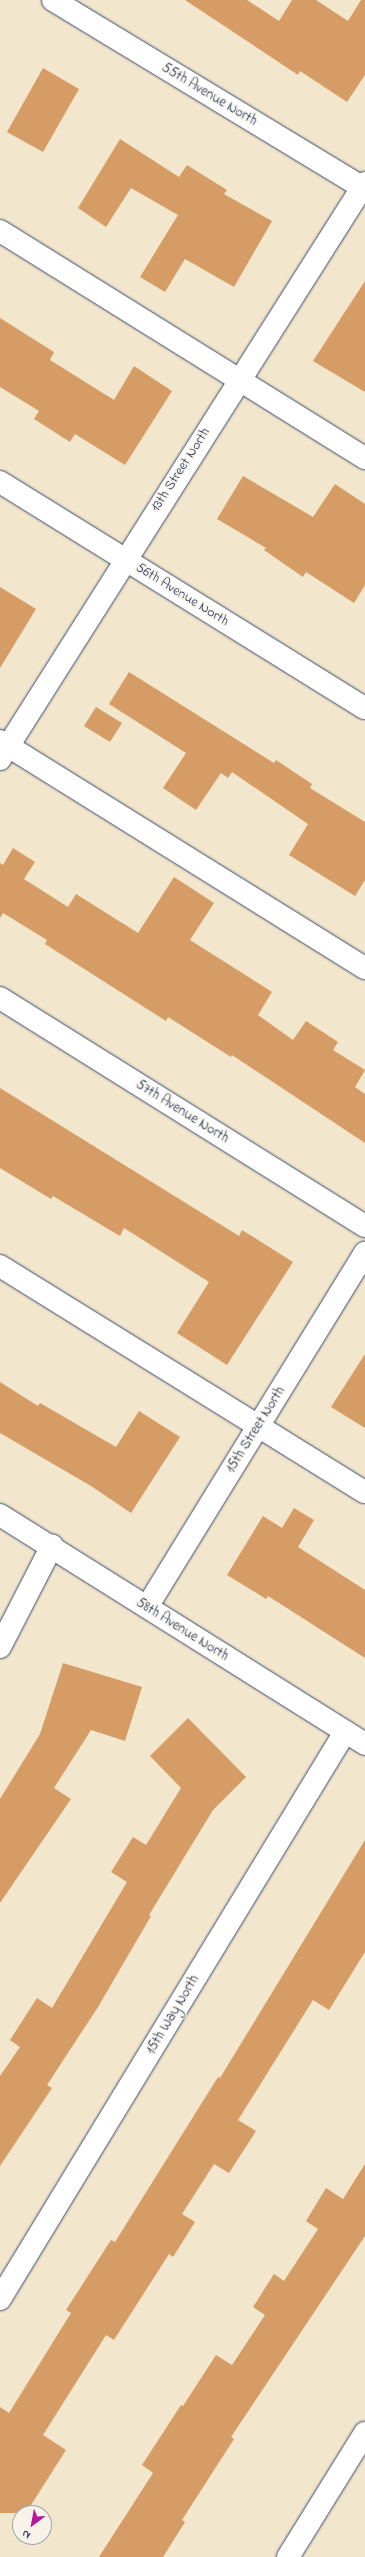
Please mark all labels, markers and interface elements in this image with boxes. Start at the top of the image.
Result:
street label: 55th Avenue North [158,60,260,130]
street label: 13th Street North [148,425,214,515]
street label: 56th Avenue North [132,560,232,630]
street label: 57th Avenue North [132,1077,232,1147]
street label: 15th Street North [223,1384,289,1476]
street label: 58th Avenue North [133,1595,231,1665]
street label: 15th Way North [143,1972,203,2058]
north arrow [12,2505,52,2545]
text: N [19,2526,34,2543]

